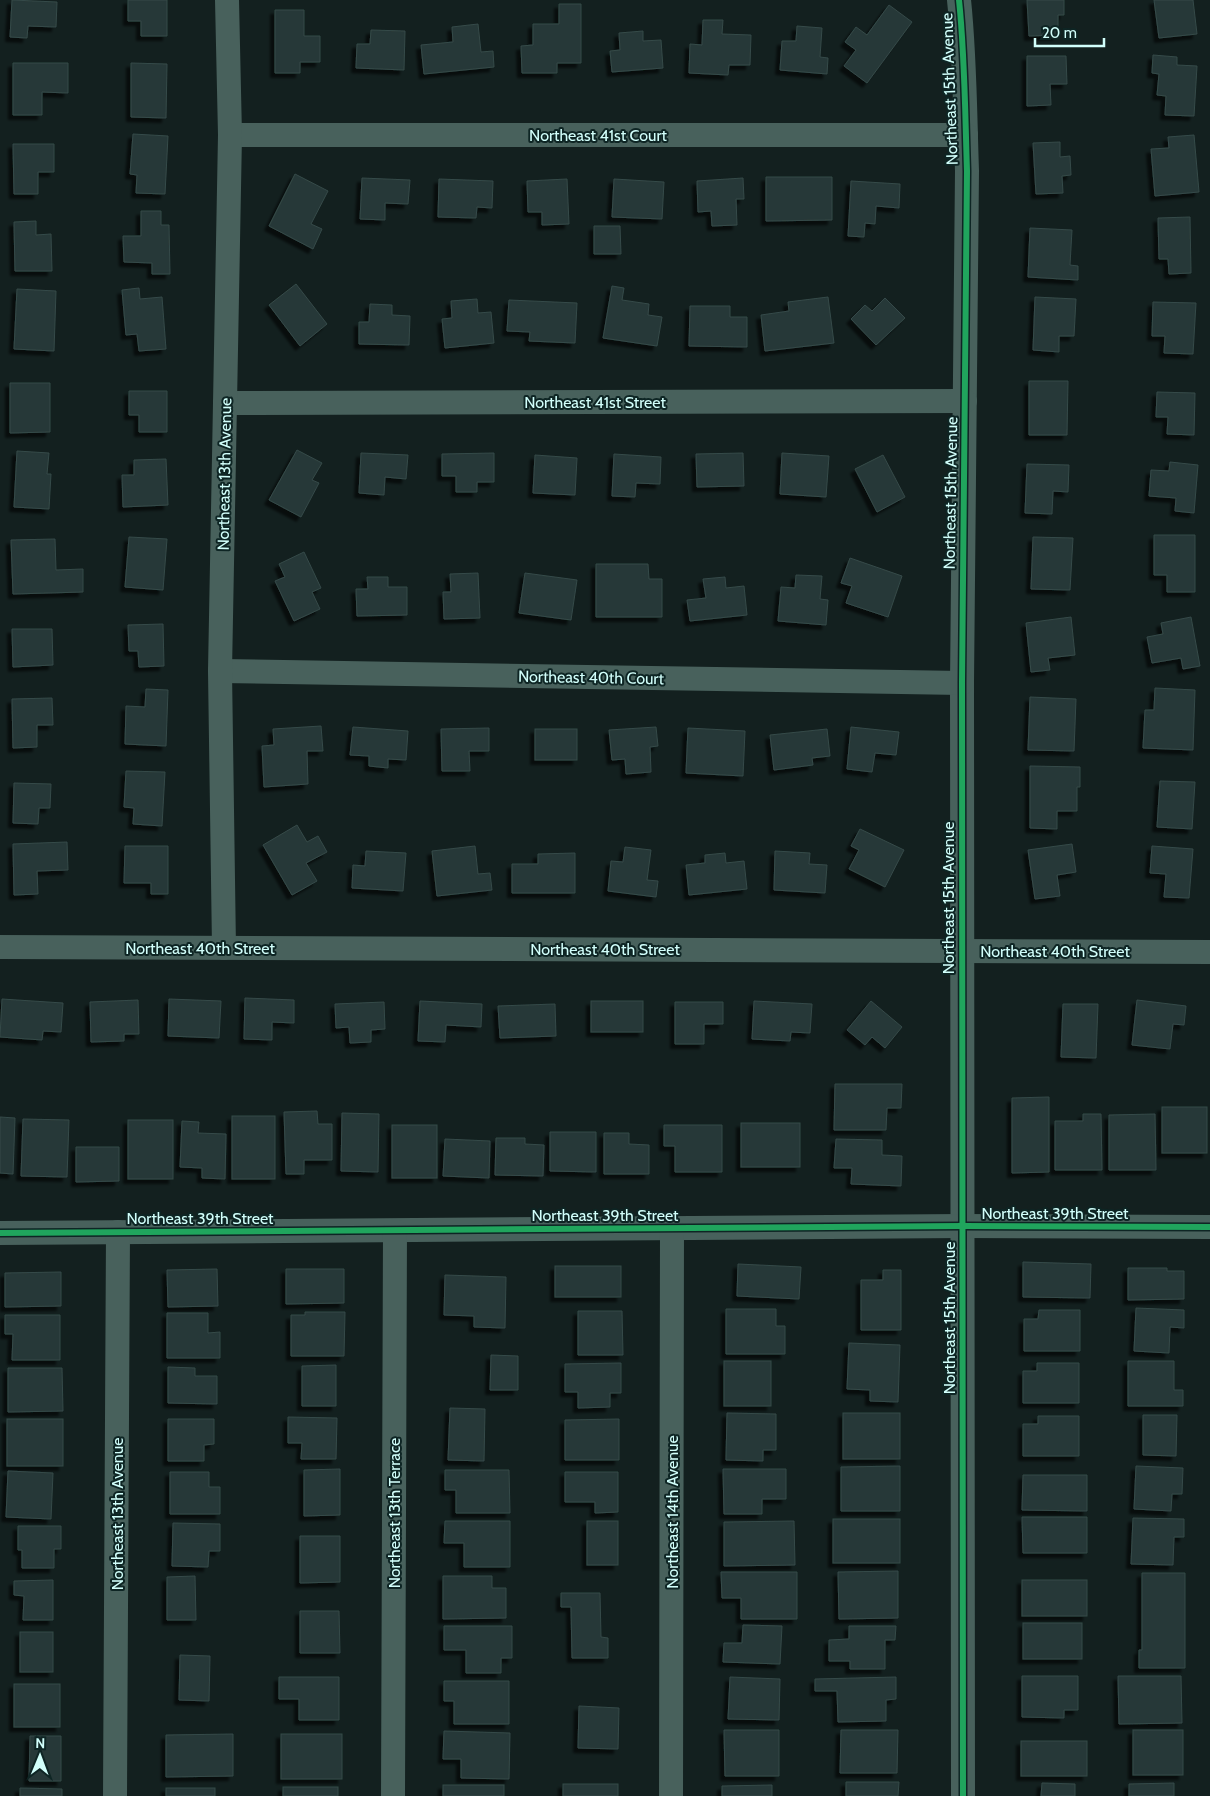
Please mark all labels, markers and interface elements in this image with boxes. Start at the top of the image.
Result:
street label: Northeast 15th Avenue [937,12,962,166]
scale bar [1035,15,1104,47]
text: 20 m [1042,24,1077,42]
street label: Northeast 41st Court [529,126,667,145]
street label: Northeast 41st Street [524,393,666,412]
street label: Northeast 13th Avenue [214,397,235,551]
street label: Northeast 15th Avenue [940,416,961,570]
street label: Northeast 40th Court [518,667,665,688]
street label: Northeast 15th Avenue [939,822,958,974]
street label: Northeast 40th Street [125,939,275,958]
street label: Northeast 40th Street [530,940,680,959]
street label: Northeast 40th Street [980,942,1130,961]
street label: Northeast 39th Street [982,1204,1129,1223]
street label: Northeast 39th Street [532,1206,679,1225]
street label: Northeast 39th Street [127,1209,274,1228]
street label: Northeast 15th Avenue [940,1242,959,1394]
street label: Northeast 14th Avenue [663,1435,682,1589]
street label: Northeast 13th Avenue [108,1438,127,1590]
street label: Northeast 13th Terrace [385,1438,404,1588]
north arrow [15,1731,65,1781]
text: N [35,1734,45,1752]

